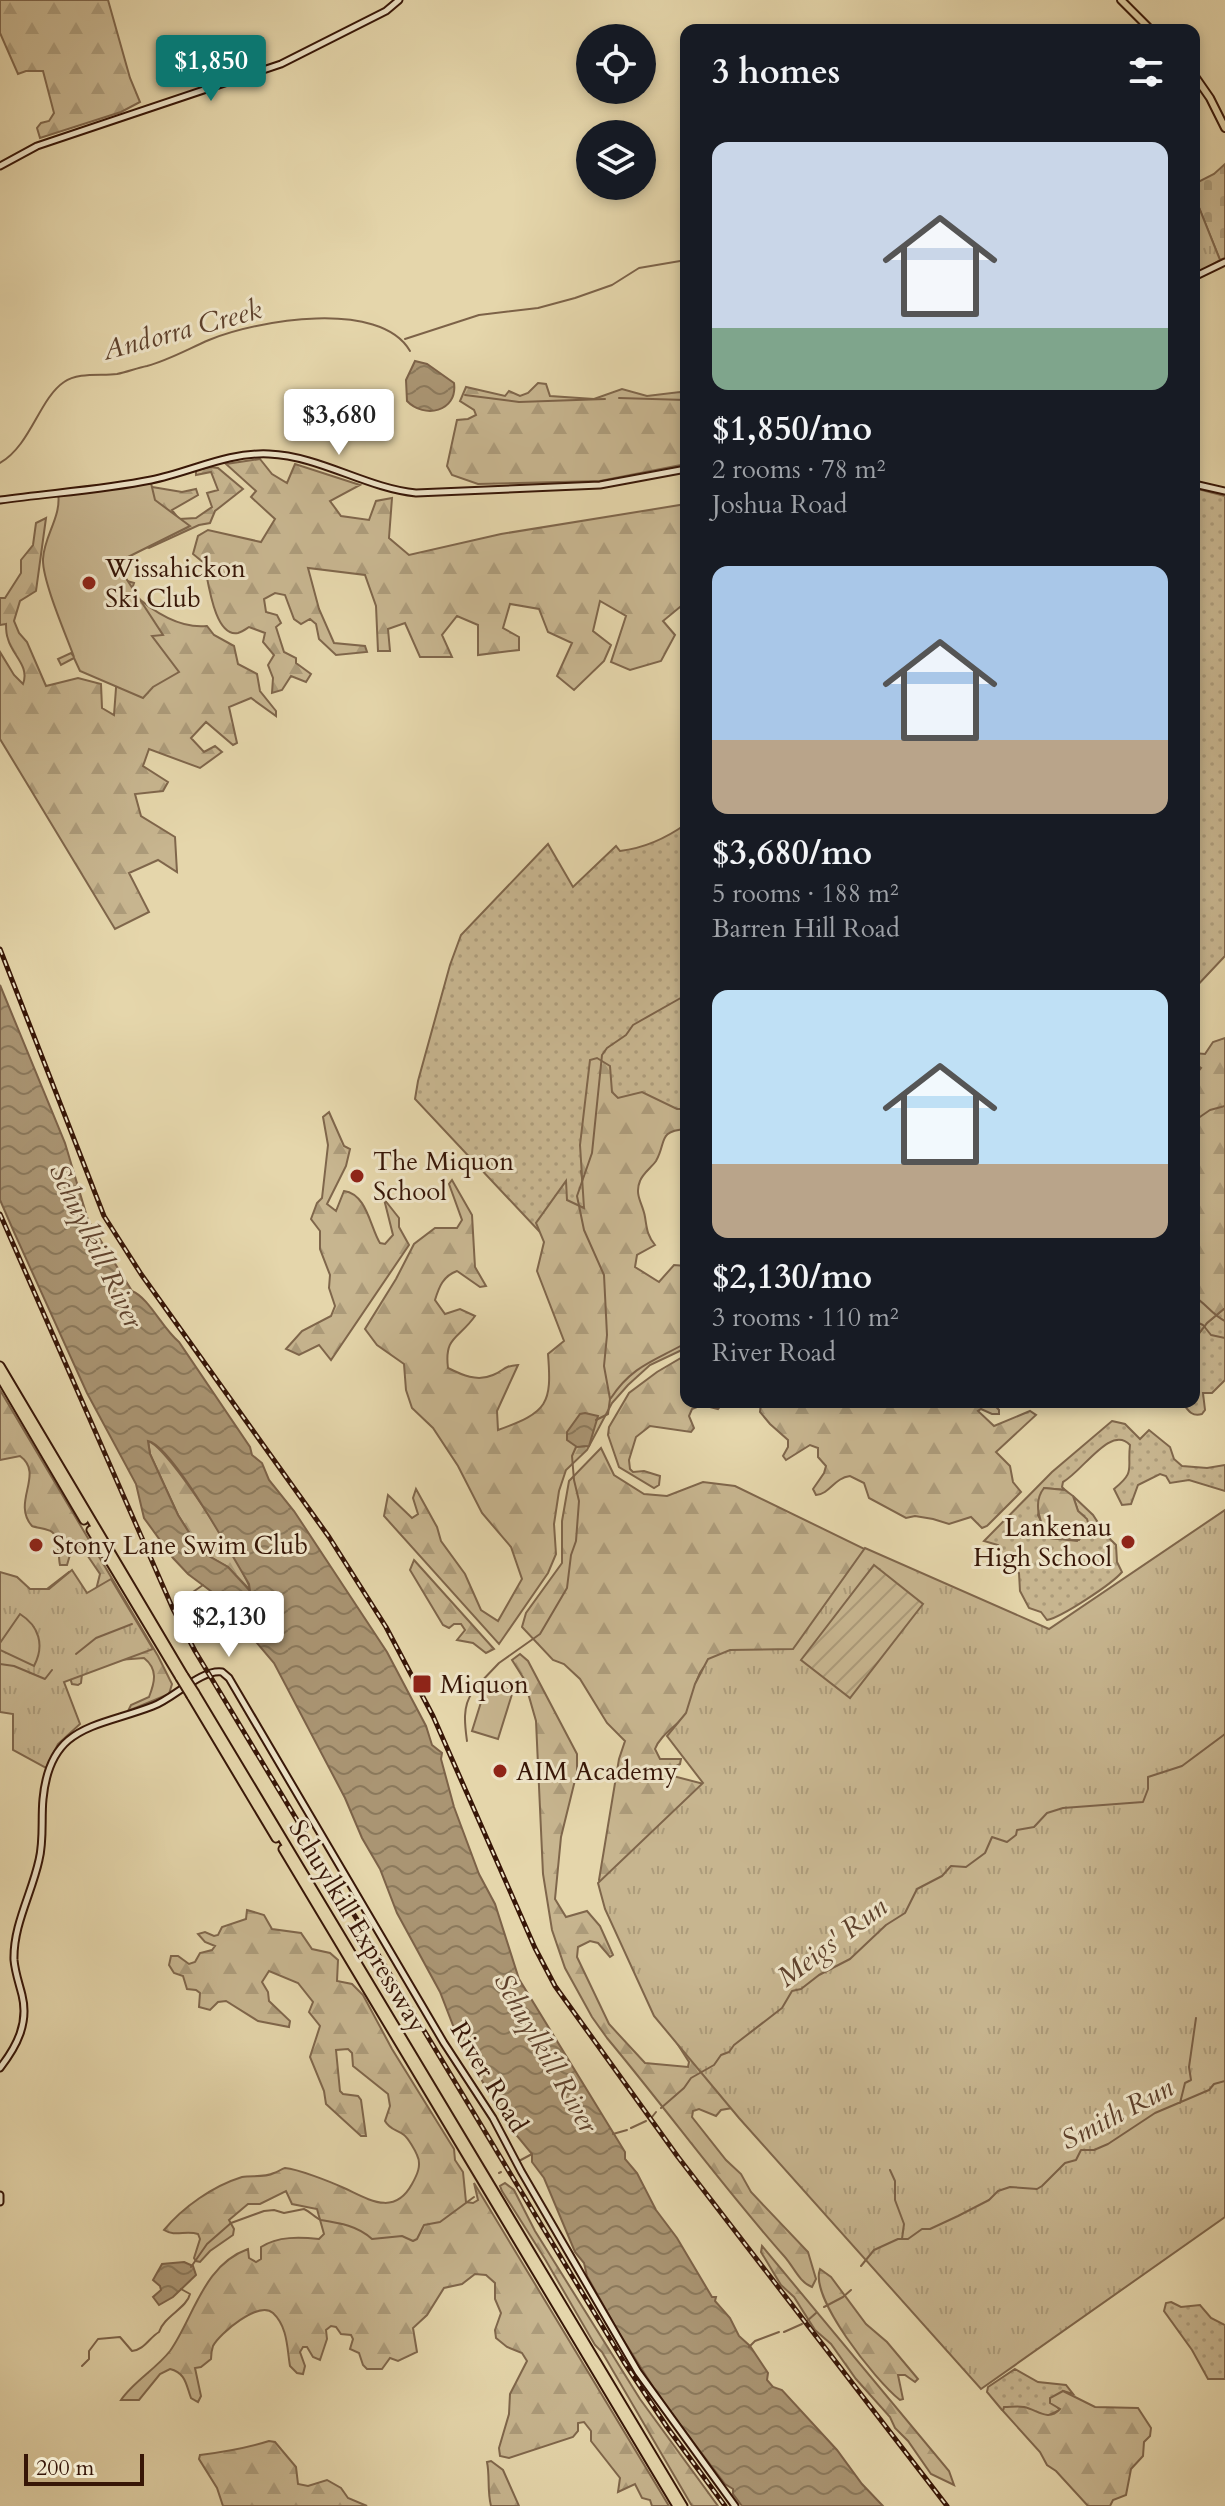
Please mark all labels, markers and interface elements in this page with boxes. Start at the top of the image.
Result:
map controls [576,24,656,200]
button: locate [576,24,656,104]
pin: $1,850 [146,35,276,103]
text: $1,850 [174,43,248,78]
text: 3 homes [712,49,840,95]
icon: filters [1124,50,1168,94]
button: layers [576,120,656,200]
icon: home [868,194,1012,338]
water label: Andorra Creek [97,290,266,370]
pin: $3,680 [274,389,404,457]
text: $3,680 [302,397,376,432]
text: $1,850/mo [712,406,872,452]
text: 2 rooms · 78 m² [712,452,885,487]
text: Joshua Road [712,487,847,522]
place label: Wissahickon Ski Club [104,551,246,616]
marker: Wissahickon Ski Club [80,574,98,592]
icon: home [868,618,1012,762]
text: $3,680/mo [712,830,872,876]
text: 5 rooms · 188 m² [712,876,899,911]
text: Barren Hill Road [712,911,900,946]
icon: home [868,1042,1012,1186]
place label: The Miquon School [373,1144,514,1209]
water label: Schuylkill River [40,1157,153,1335]
marker: The Miquon School [348,1167,366,1185]
text: $2,130/mo [712,1254,872,1300]
text: 3 rooms · 110 m² [712,1300,899,1335]
text: River Road [712,1335,836,1370]
place label: Lankenau High School [973,1510,1112,1575]
place label: Stony Lane Swim Club [52,1528,308,1563]
marker: Lankenau High School [1119,1533,1137,1551]
marker: Stony Lane Swim Club [27,1536,45,1554]
pin: $2,130 [164,1591,294,1659]
text: $2,130 [192,1599,266,1634]
place label: Miquon [440,1667,529,1702]
marker: Miquon [411,1673,433,1695]
place label: AIM Academy [516,1754,678,1789]
marker: AIM Academy [491,1762,509,1780]
street label: Schuylkill Expressway [281,1813,436,2039]
water label: Meigs' Run [769,1888,895,1996]
water label: Schuylkill River [485,1966,608,2141]
street label: River Road [442,2015,536,2139]
water label: Smith Run [1054,2068,1180,2159]
scale bar [24,2450,144,2486]
text: 200 m [36,2453,94,2483]

